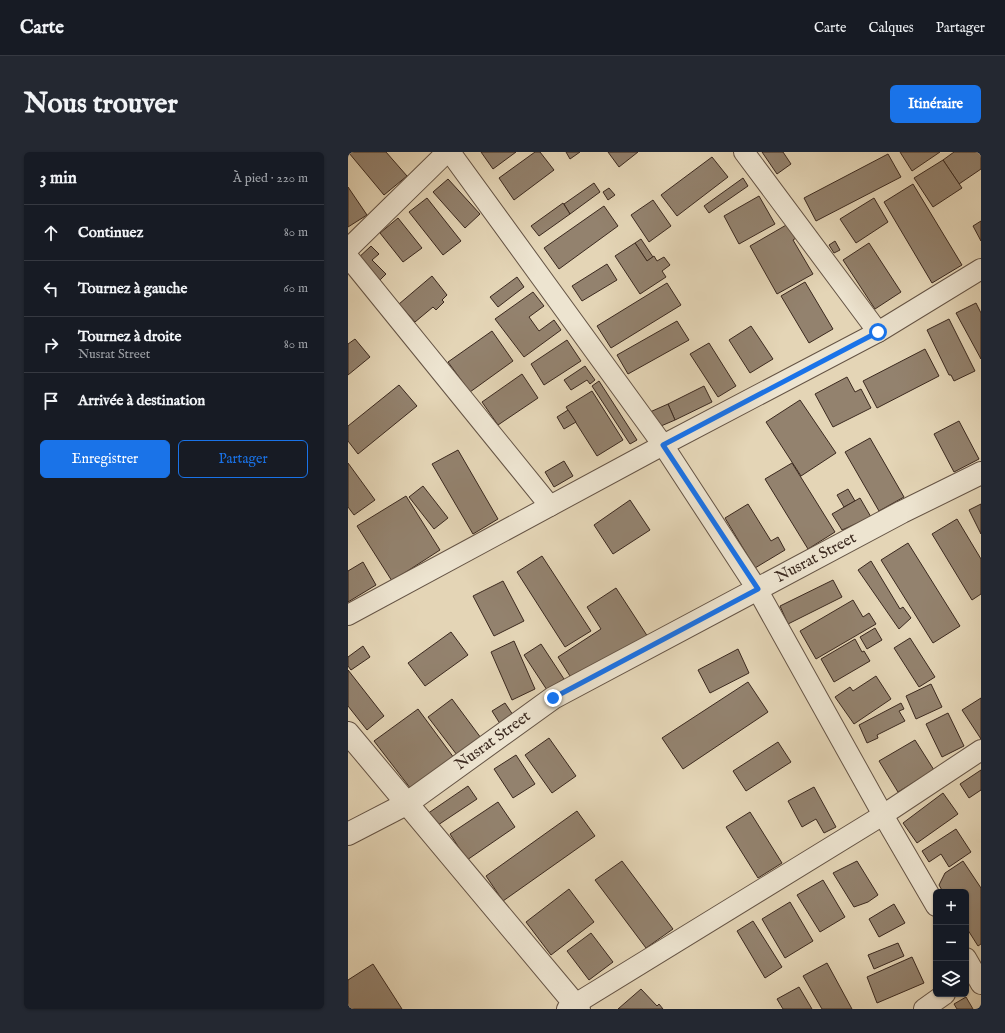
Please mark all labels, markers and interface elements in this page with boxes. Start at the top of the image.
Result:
text: Carte [20,16,64,40]
text: Carte [814,19,846,37]
text: Calques [868,19,914,37]
text: Partager [936,19,985,37]
button: Itinéraire [890,85,981,123]
text: Nous trouver [24,87,178,122]
text: 3 min [40,168,77,189]
text: À pied · 220 m [233,170,308,187]
icon: ahead [40,222,62,244]
text: Continuez [78,223,143,242]
text: 80 m [284,224,308,241]
icon: left [40,278,62,300]
text: Tournez à gauche [78,279,187,298]
text: 60 m [283,280,308,297]
route start [869,323,887,341]
text: Tournez à droite [78,327,181,346]
icon: right [40,334,62,356]
text: 80 m [284,336,308,353]
text: Nusrat Street [78,346,150,363]
icon: arrive [40,390,62,412]
text: Arrivée à destination [78,391,205,410]
button: Enregistrer [40,440,170,478]
button: Partager [178,440,308,478]
street label: Nusrat Street [772,528,860,588]
route end [544,689,562,707]
street label: Nusrat Street [451,707,535,775]
map controls [933,889,969,997]
button: + [933,889,969,925]
button: − [933,925,969,961]
button: layers [933,961,969,997]

